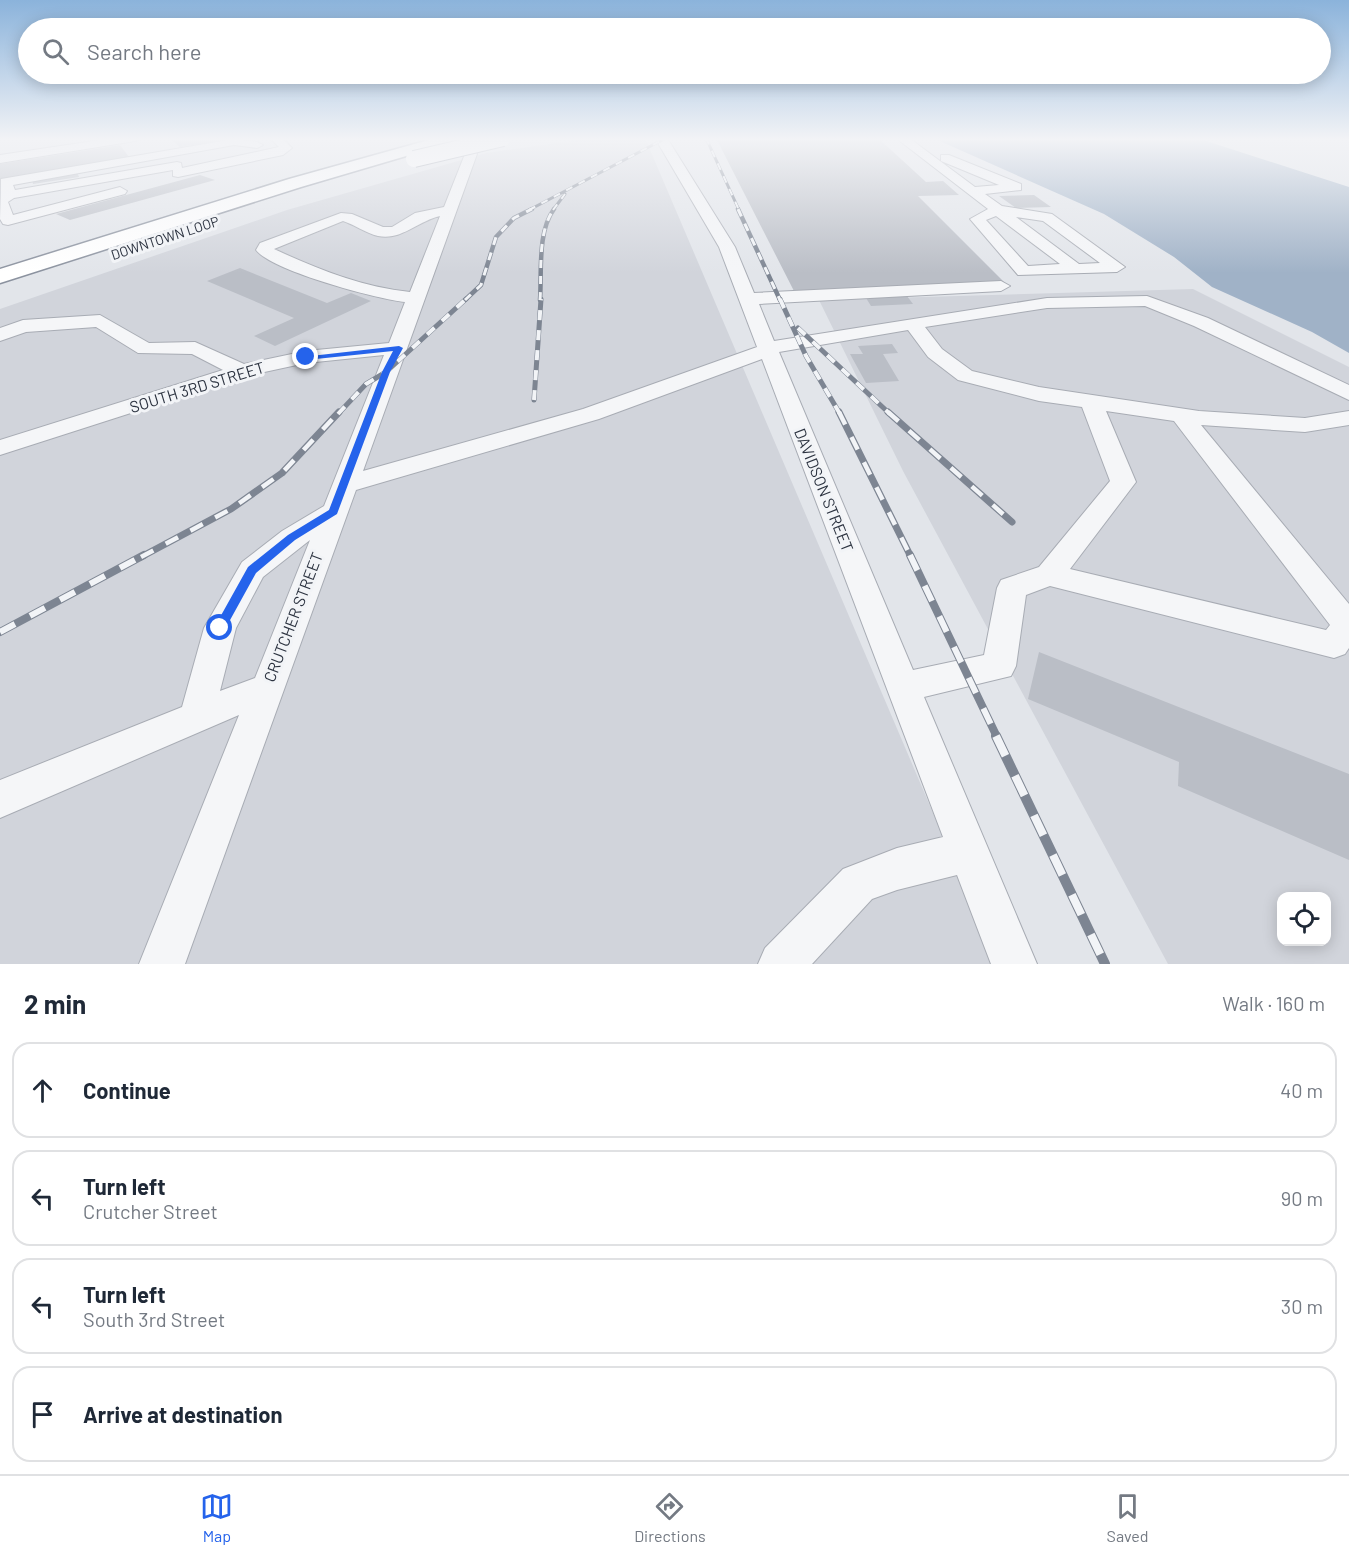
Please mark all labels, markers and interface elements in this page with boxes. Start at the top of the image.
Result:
search box [18,18,1331,84]
icon: search [39,35,72,68]
text: Search here [87,38,201,64]
street label: DOWNTOWN LOOP [109,212,221,263]
route end [292,343,318,369]
street label: SOUTH 3RD STREET [127,357,267,416]
street label: DAVIDSON STREET [791,425,858,554]
street label: CRUTCHER STREET [259,549,326,684]
route start [206,614,232,640]
map controls [1277,892,1331,946]
button: locate [1277,892,1331,946]
text: 2 min [24,988,86,1019]
text: Walk · 160 m [1222,991,1325,1015]
icon: ahead [26,1074,59,1107]
text: Continue [83,1077,171,1103]
text: 40 m [1280,1078,1323,1102]
text: Turn left [83,1173,166,1199]
icon: left [26,1182,59,1215]
text: 90 m [1281,1186,1323,1210]
text: Crutcher Street [83,1199,218,1223]
text: Turn left [83,1281,166,1307]
icon: left [26,1290,59,1323]
text: 30 m [1281,1294,1323,1318]
text: South 3rd Street [83,1307,225,1331]
icon: arrive [26,1398,59,1431]
text: Arrive at destination [83,1401,282,1427]
tab: Map [200,1490,233,1545]
tab: Directions [634,1490,706,1545]
tab: Saved [1107,1490,1149,1545]

